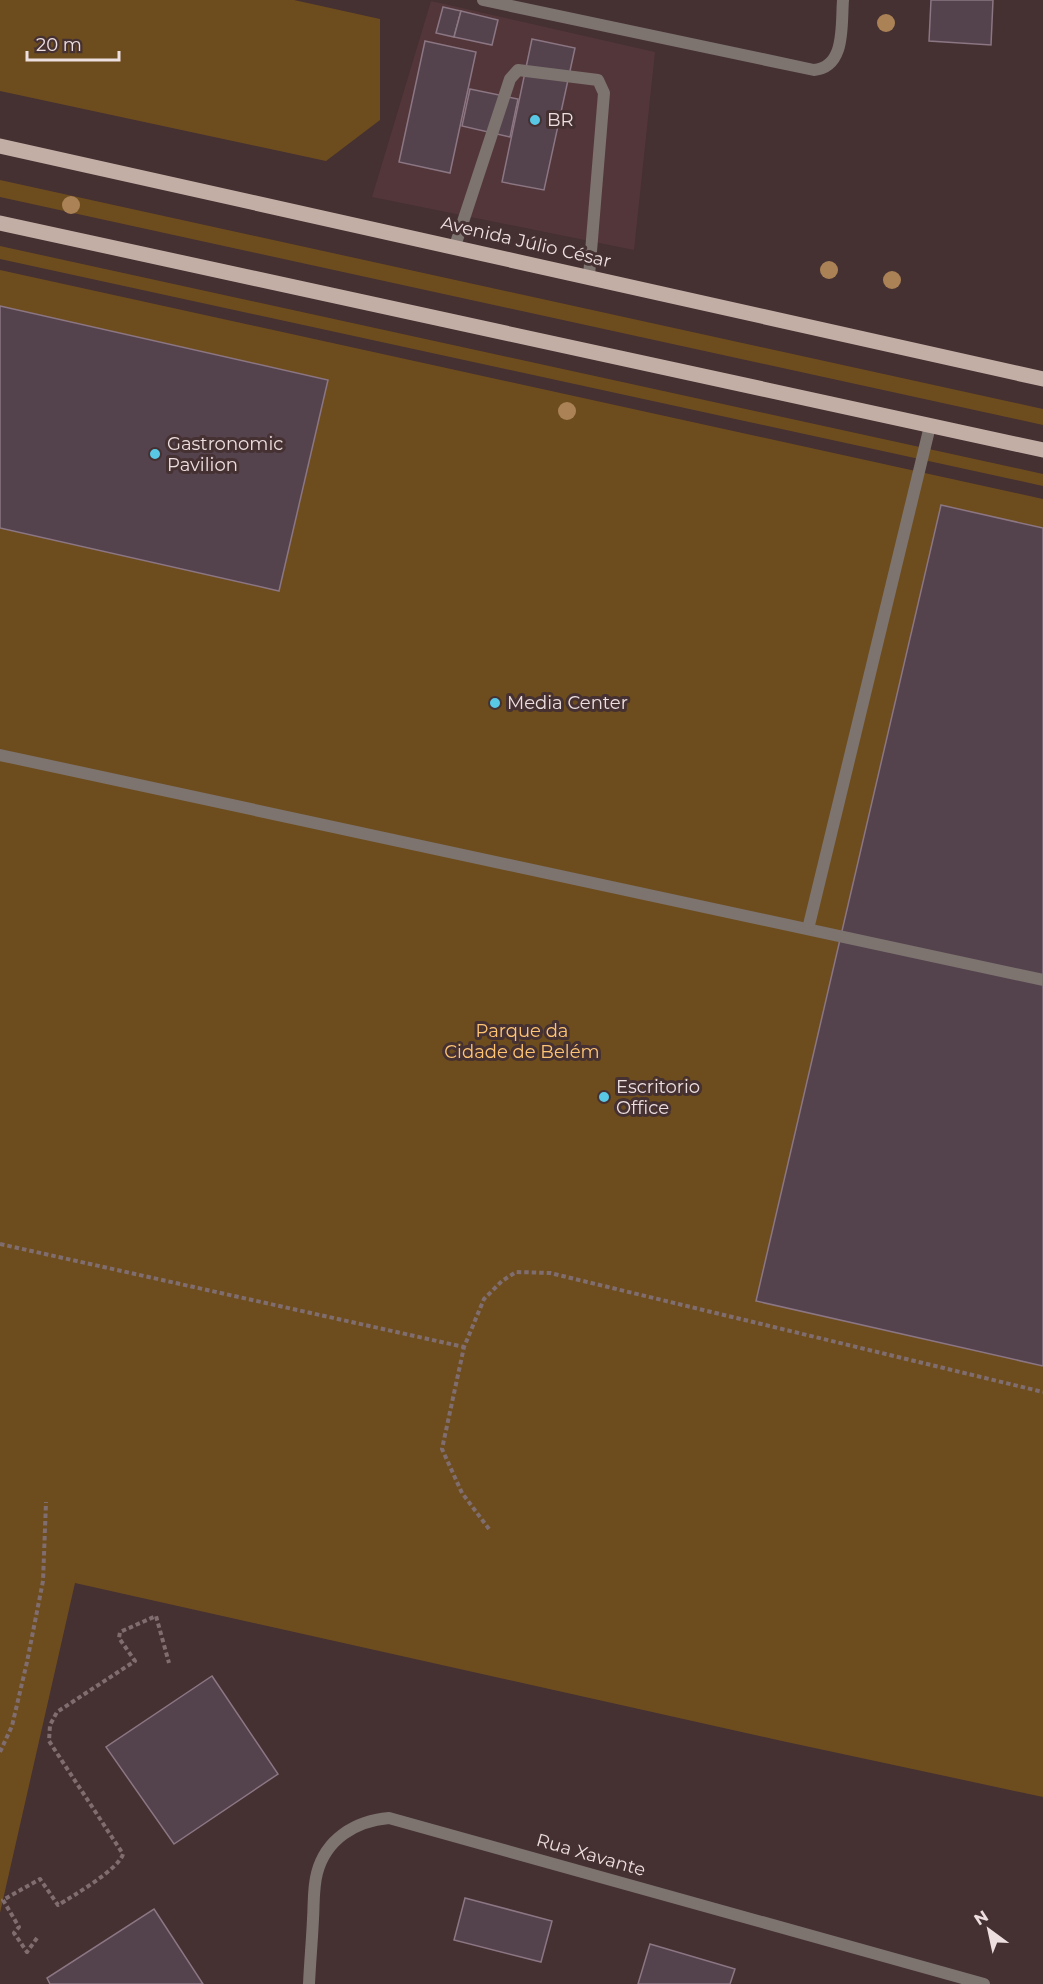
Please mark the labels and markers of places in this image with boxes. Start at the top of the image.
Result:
place label: BR [547,109,574,131]
marker: BR [528,113,542,127]
place label: Gastronomic Pavilion [167,433,283,476]
marker: Gastronomic Pavilion [148,447,162,461]
place label: Media Center [507,692,628,714]
marker: Media Center [488,696,502,710]
place label: Escritorio Office [616,1076,700,1119]
marker: Escritorio Office [597,1090,611,1104]

